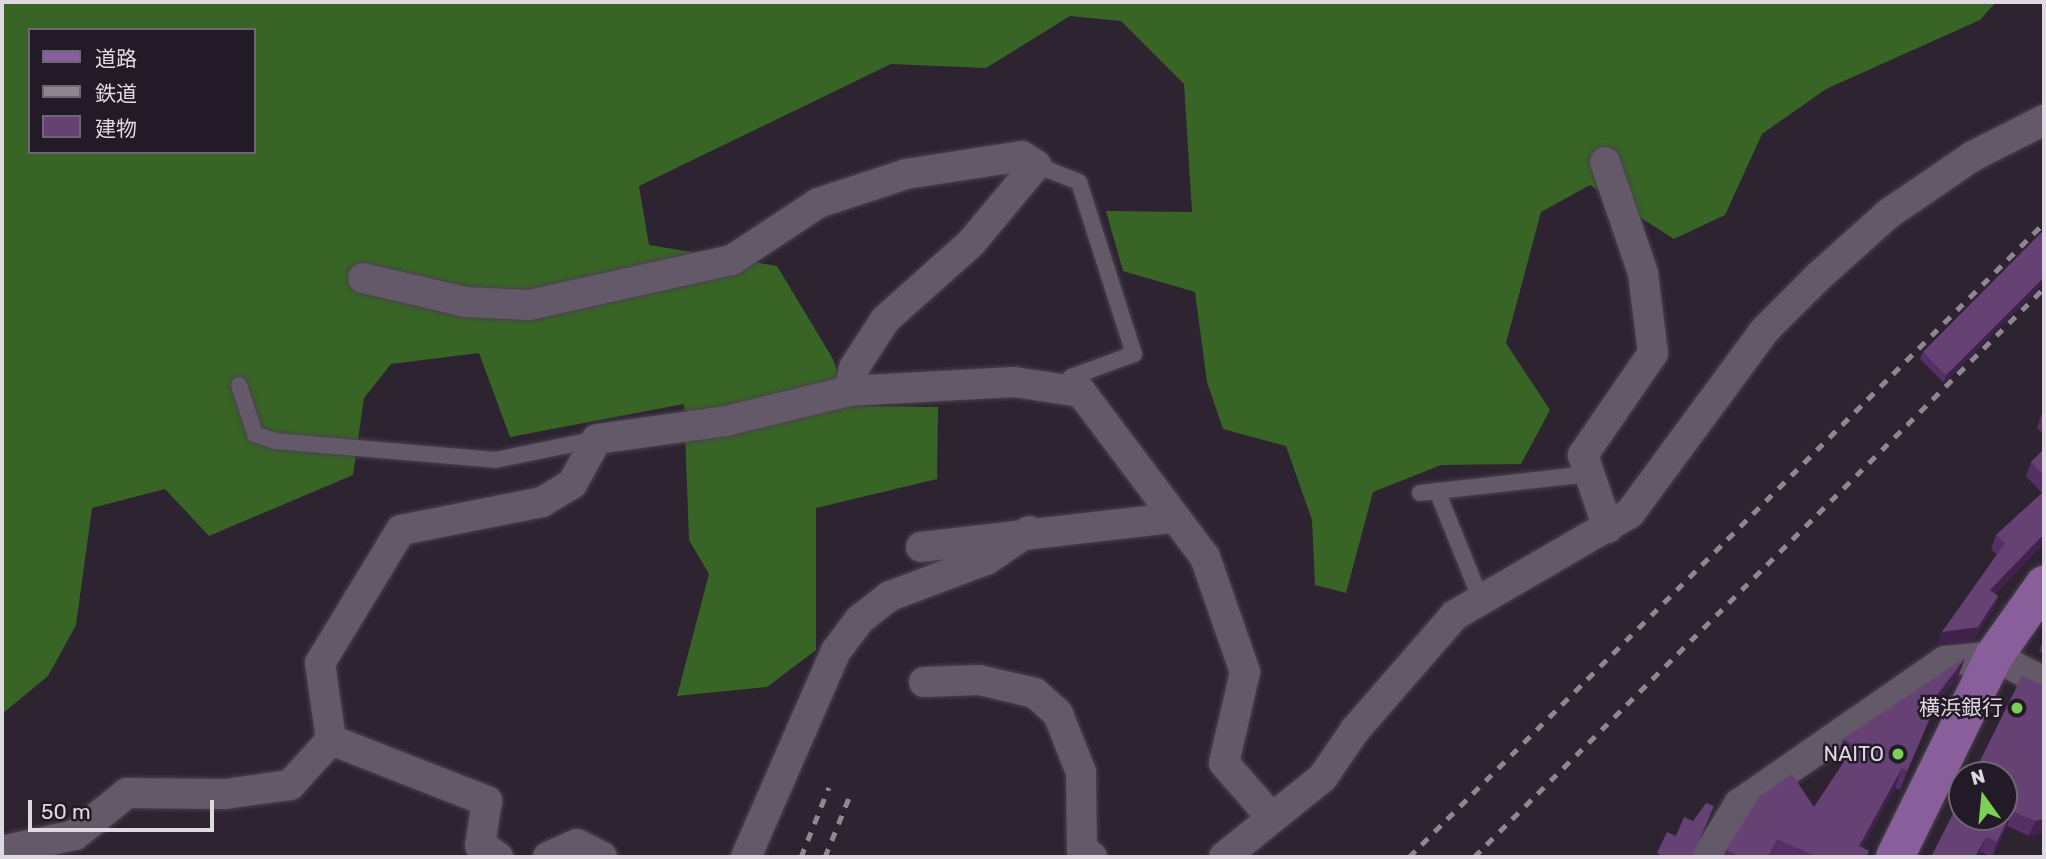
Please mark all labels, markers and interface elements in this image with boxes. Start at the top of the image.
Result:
legend [28,28,256,154]
text: 道路 [95,46,137,71]
text: 鉄道 [95,81,137,106]
text: 建物 [95,116,137,141]
place label: 横浜銀行 [1919,695,2003,721]
marker: 横浜銀行 [2009,700,2025,716]
place label: NAITO [1824,741,1884,767]
marker: NAITO [1890,746,1906,762]
north arrow [1948,761,2018,831]
text: N [1968,764,1988,790]
scale bar [32,786,217,830]
text: 50 m [41,799,91,824]

